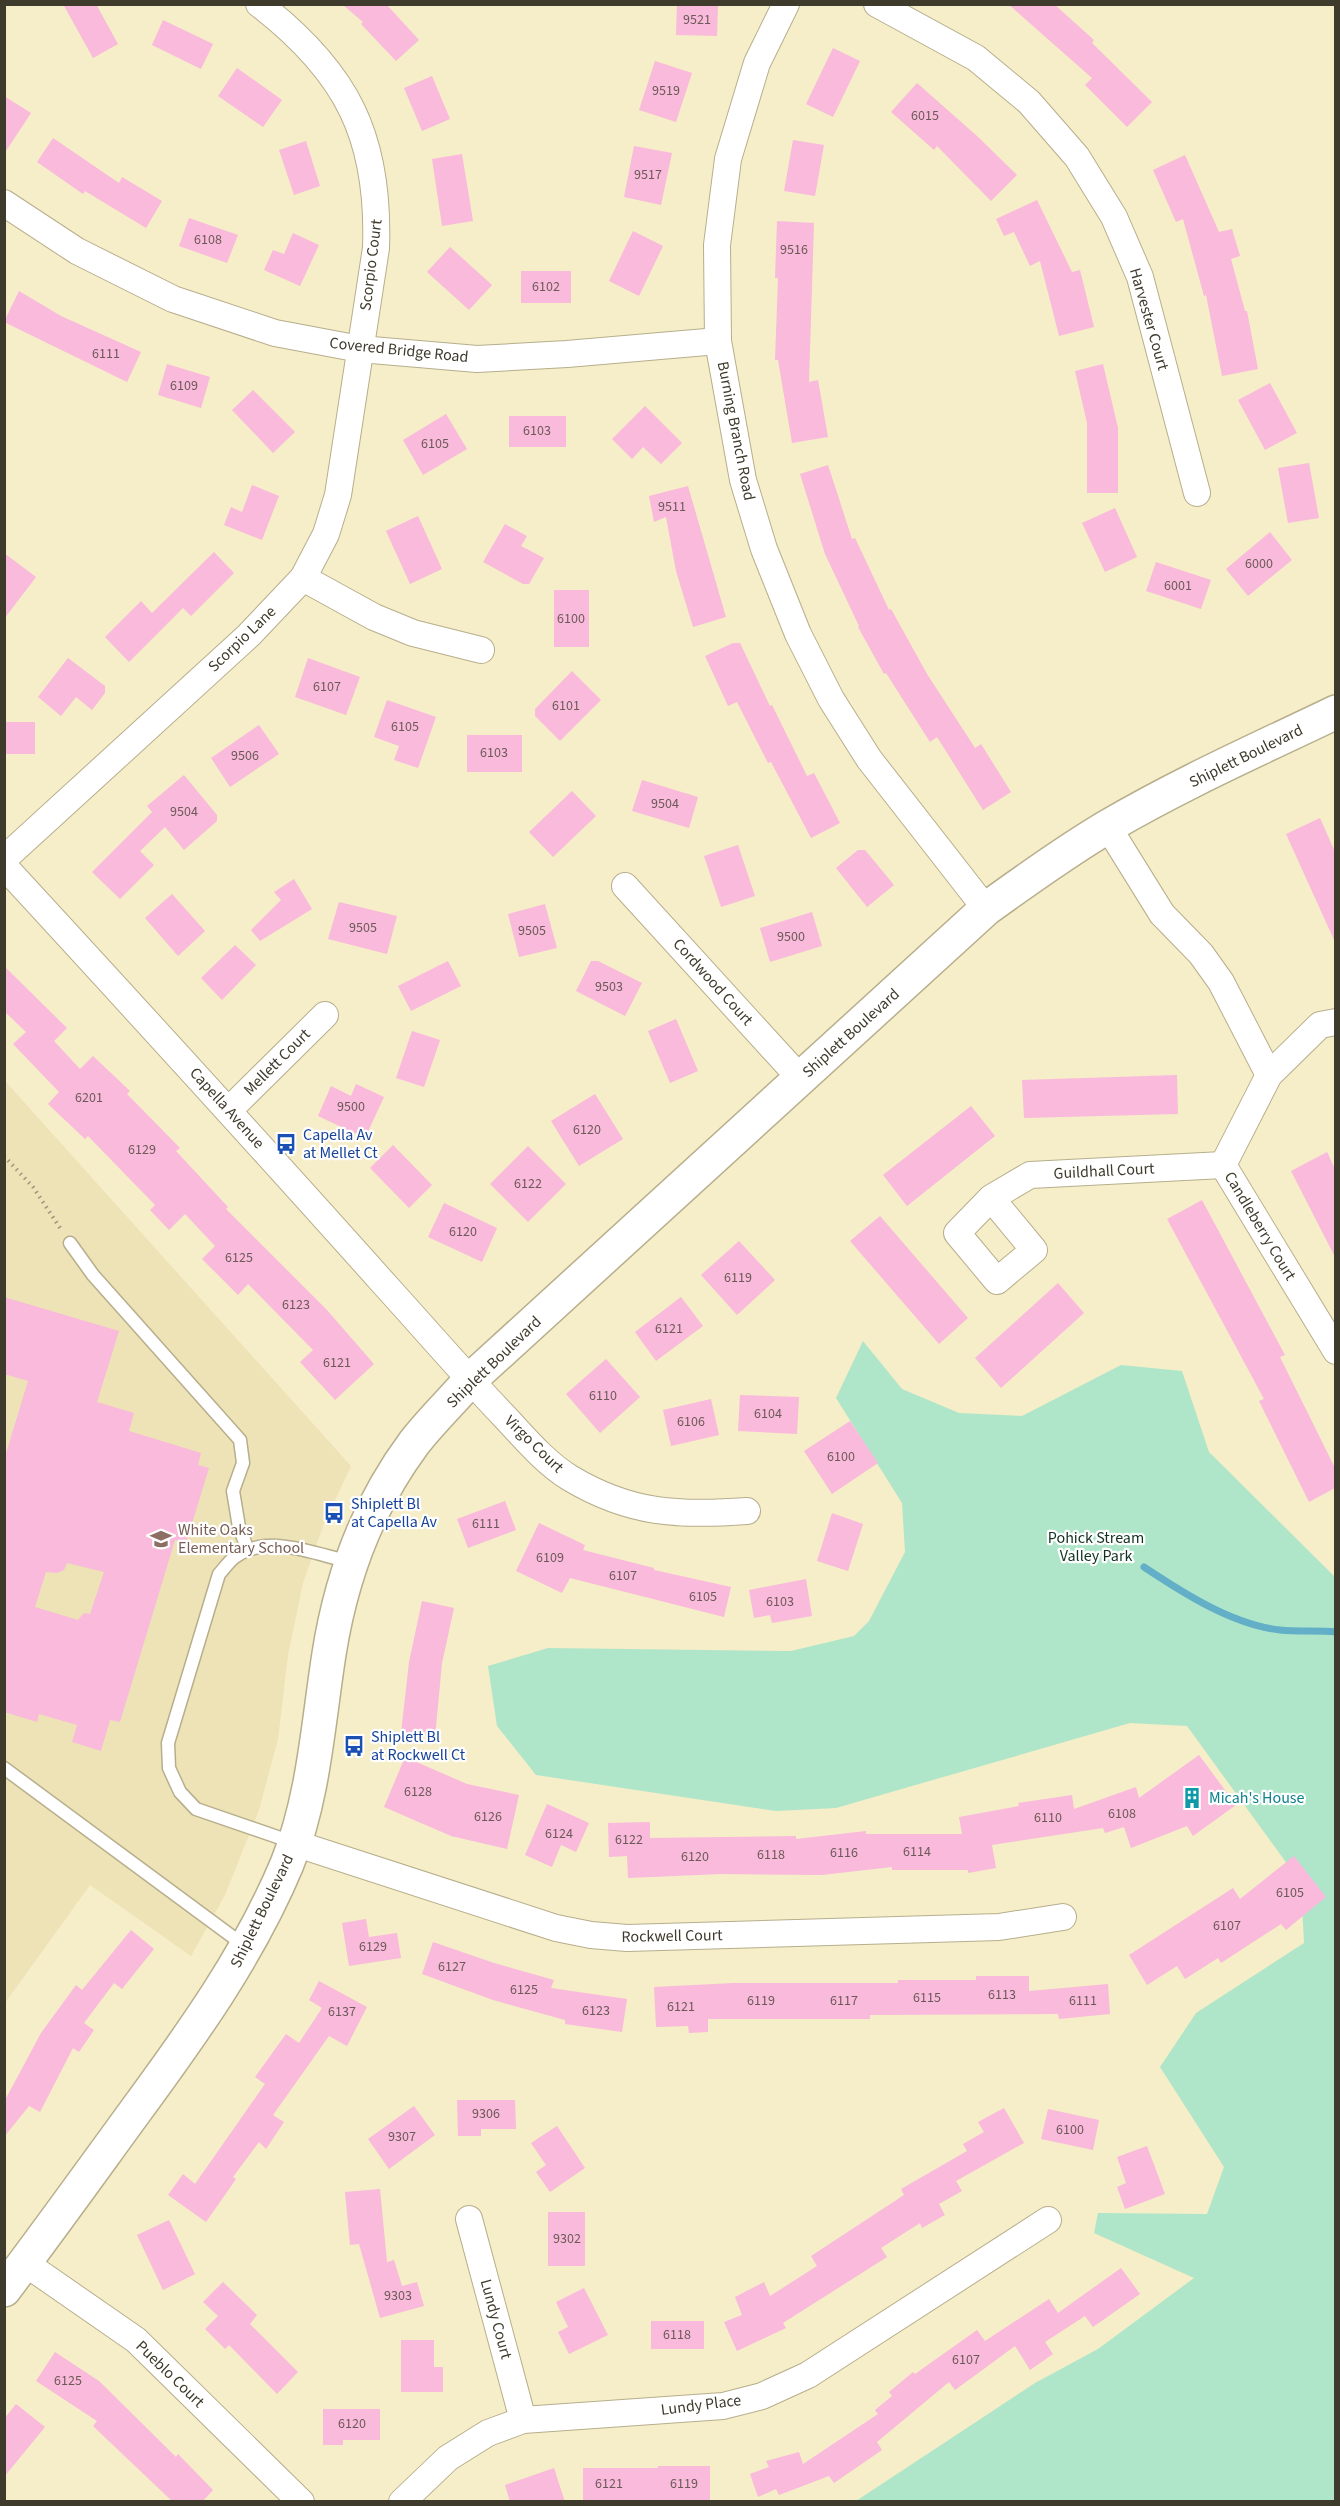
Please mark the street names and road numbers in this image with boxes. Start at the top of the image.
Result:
street label: Scorpio Court [354,217,388,312]
street label: Harvester Court [1124,265,1174,373]
street label: Covered Bridge Road [328,332,470,368]
street label: Burning Branch Road [712,360,760,502]
street label: Scorpio Lane [203,601,281,677]
street label: Shiplett Boulevard [1185,719,1307,793]
street label: Cordwood Court [668,934,759,1031]
street label: Shiplett Boulevard [798,983,904,1083]
street label: Mellett Court [239,1023,316,1100]
street label: Capella Avenue [184,1062,270,1154]
street label: Guildhall Court [1053,1157,1156,1185]
street label: Candleberry Court [1219,1167,1301,1285]
street label: Shiplett Boulevard [442,1311,546,1413]
street label: Virgo Court [499,1410,569,1478]
street label: Shiplett Boulevard [225,1850,299,1972]
street label: Rockwell Court [621,1924,723,1948]
street label: Lundy Court [475,2276,517,2362]
street label: Pueblo Court [131,2336,210,2413]
street label: Lundy Place [660,2389,742,2421]

